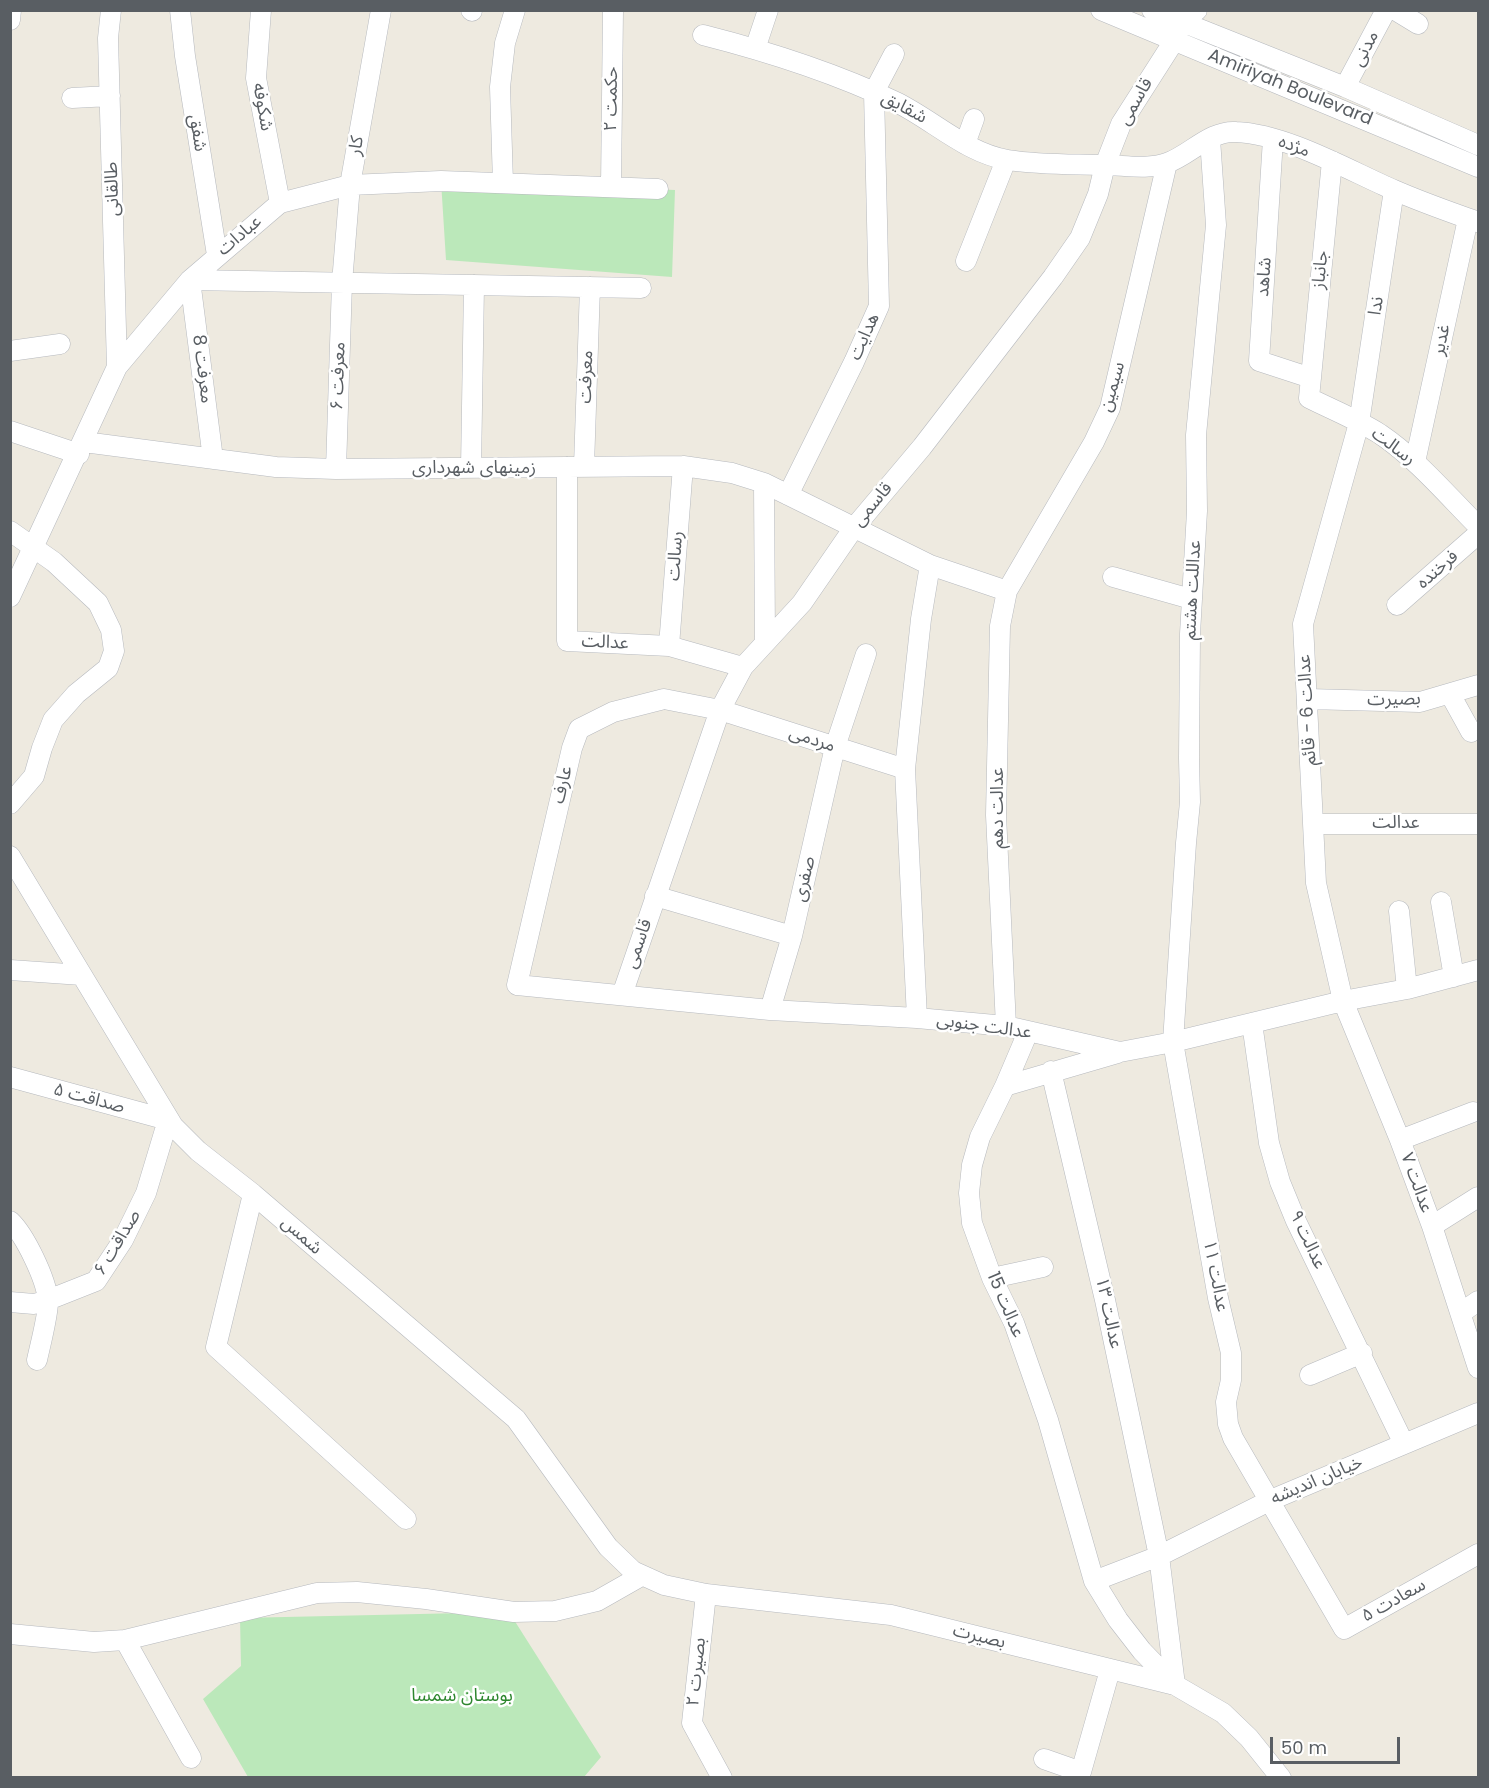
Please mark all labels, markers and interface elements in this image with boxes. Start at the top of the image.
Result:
street label: مدنی [1348,28,1384,70]
street label: Amiriyah Boulevard [1205,45,1375,131]
street label: حکمت ۲ [601,66,623,132]
street label: قاسمی [1114,74,1158,130]
street label: شکوفه [247,81,277,133]
street label: شقایق [878,87,930,129]
street label: شفق [183,113,211,153]
street label: مژده [1275,131,1313,163]
street label: کار [345,135,369,157]
street label: طالقانی [101,161,125,217]
street label: عبادات [213,211,267,261]
street label: جانباز [1308,250,1334,290]
street label: شاهد [1253,257,1277,297]
street label: ندا [1365,295,1389,317]
street label: هدایت [845,310,885,364]
street label: غدیر [1428,323,1456,357]
street label: معرفت 8 [187,333,217,405]
street label: معرفت ۶ [327,342,351,410]
street label: معرفت [575,350,599,404]
street label: سیمین [1096,359,1130,415]
street label: رسالت [1367,423,1419,471]
street label: زمینهای شهرداری [412,457,536,479]
street label: قاسمی [848,479,898,531]
street label: رسالت [663,530,689,582]
street label: عداللت هشتم [1180,540,1206,640]
street label: فرخنده [1413,546,1463,594]
street label: عدالت [581,631,629,655]
street label: عدالت 6 - قائم [1294,654,1322,766]
street label: بصیرت [1367,689,1421,711]
street label: مردمی [786,722,838,758]
street label: عارف [548,764,578,806]
street label: عدالت دهم [987,767,1009,849]
street label: عدالت [1372,812,1420,834]
street label: صفری [789,854,821,904]
street label: قاسمی [620,916,658,972]
street label: عدالت جنوبی [935,1010,1033,1044]
street label: صداقت ۵ [51,1079,127,1119]
street label: عدالت ۷ [1395,1150,1437,1216]
street label: صداقت ۶ [90,1206,146,1280]
street label: عدالت ۹ [1284,1207,1330,1273]
street label: شمس [276,1212,326,1260]
street label: عدالت ۱۱ [1197,1238,1233,1314]
street label: عدالت 15 [982,1269,1028,1341]
street label: عدالت ۱۳ [1090,1275,1126,1351]
street label: خیابان اندیشه [1268,1452,1366,1510]
street label: سعادت ۵ [1358,1575,1430,1627]
street label: بصیرت [950,1620,1008,1654]
street label: بصیرت ۲ [683,1637,711,1707]
park label: بوستان شمسا [411,1685,513,1707]
scale bar [1273,1725,1404,1763]
text: 50 m [1281,1735,1327,1760]

